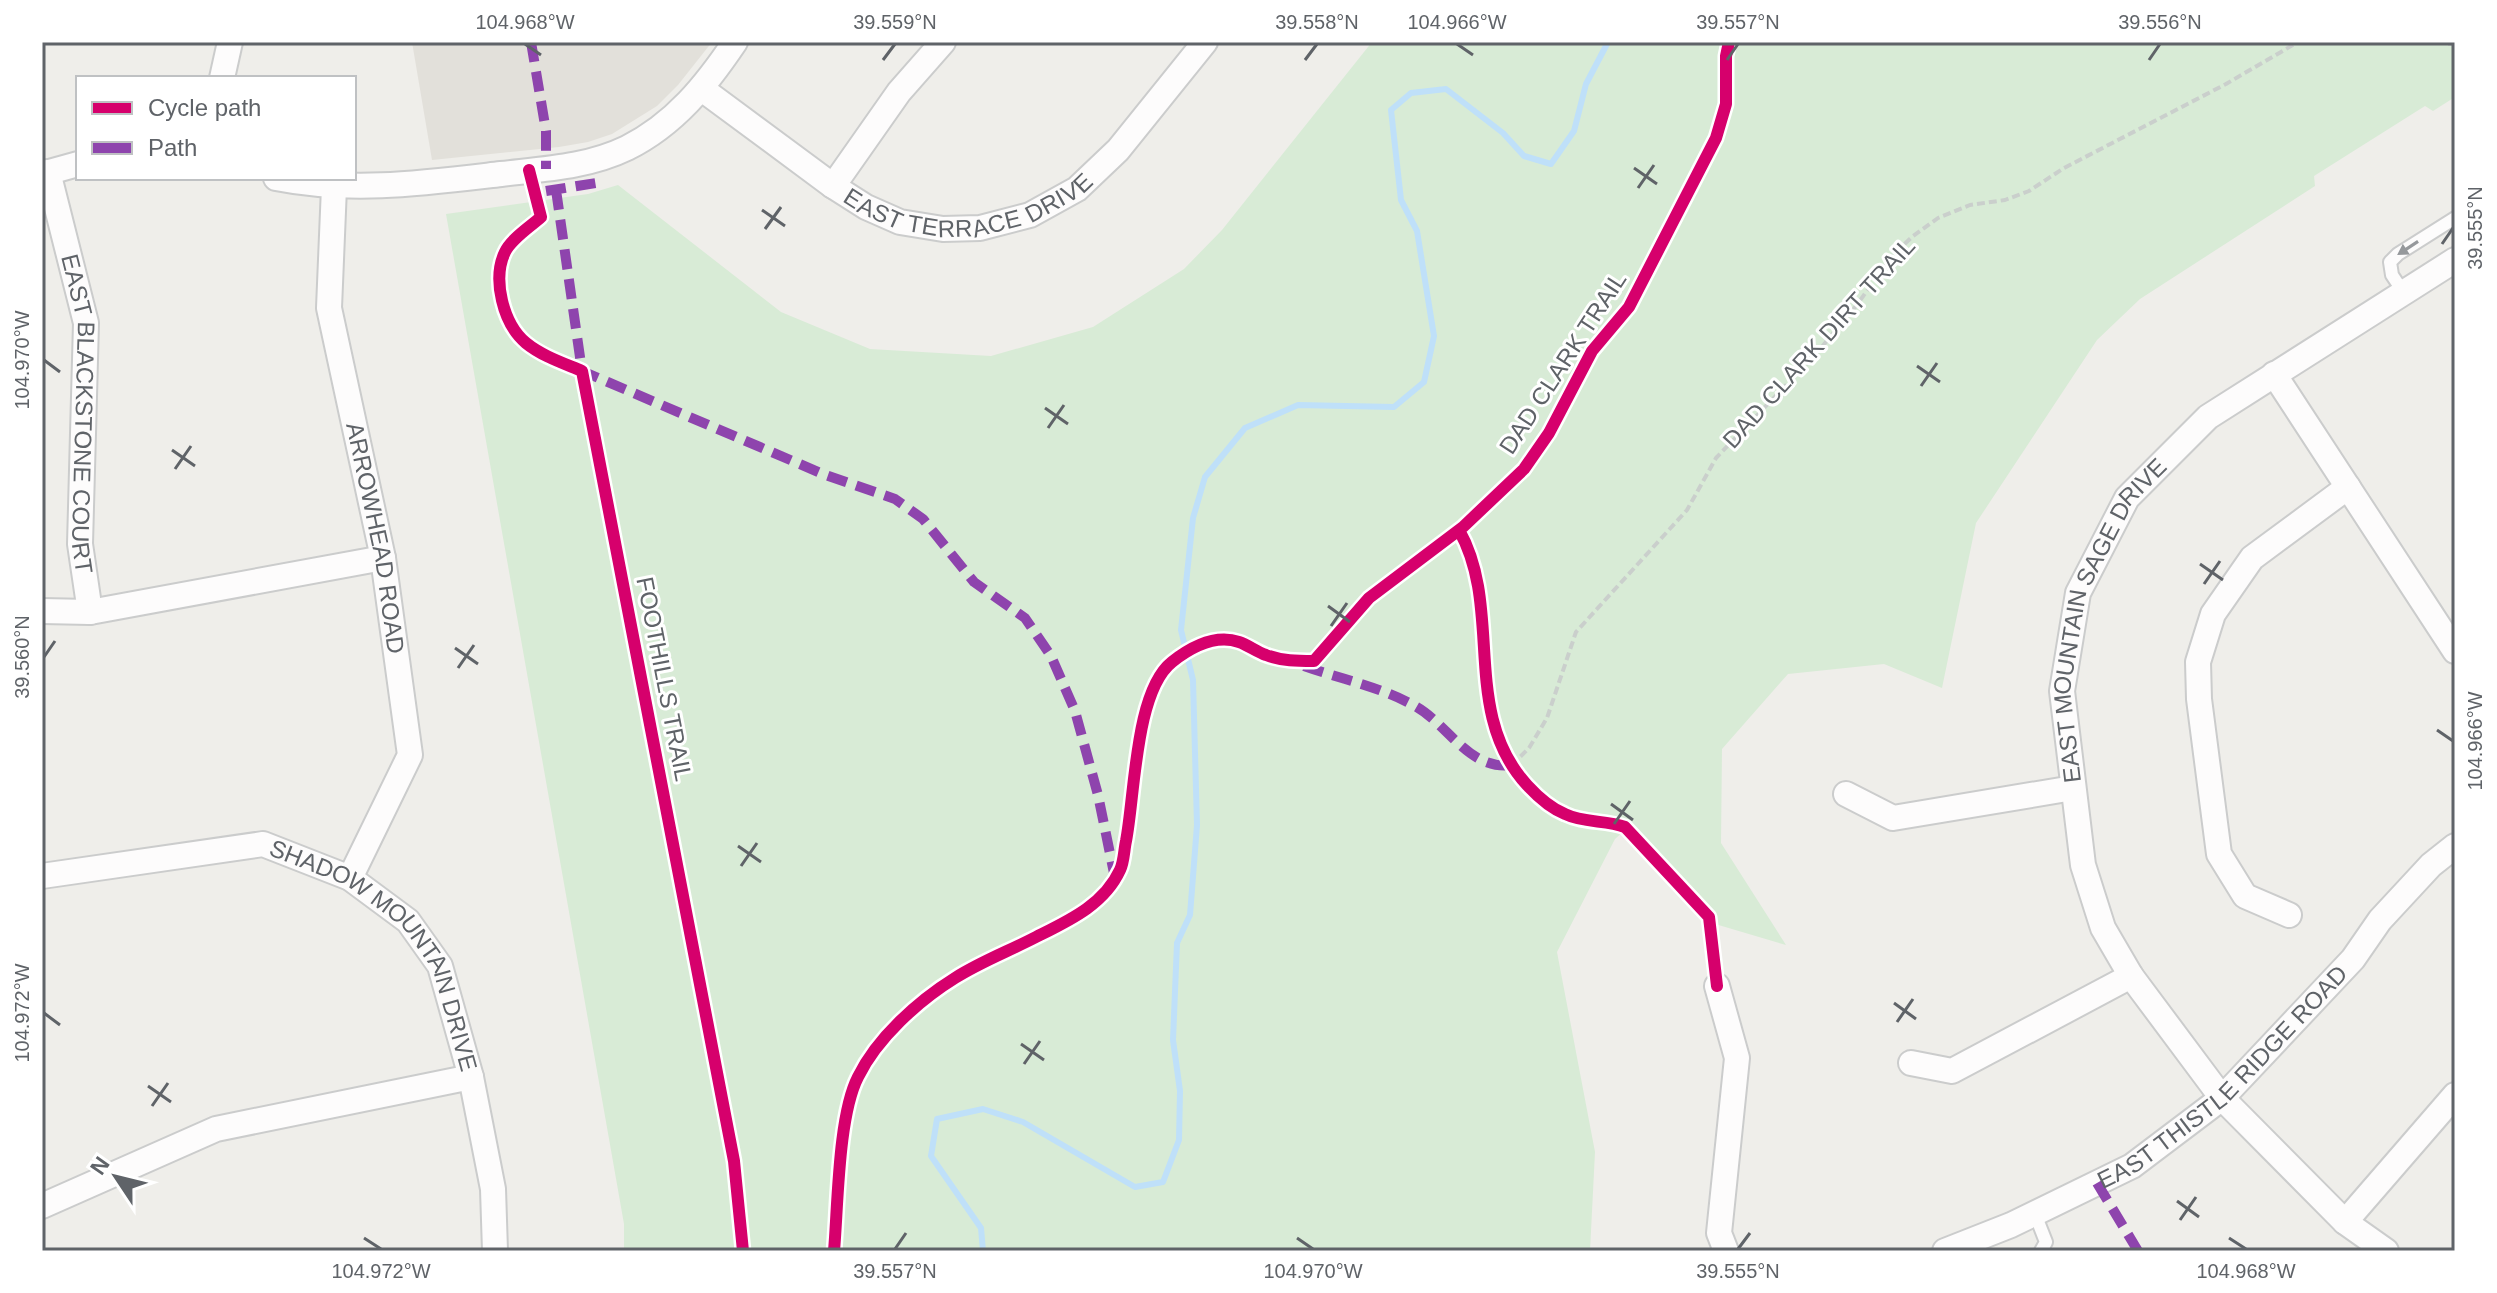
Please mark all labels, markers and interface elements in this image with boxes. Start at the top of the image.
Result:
text: 104.968°W [475,11,575,33]
text: 39.559°N [853,11,937,33]
text: 39.558°N [1275,11,1359,33]
text: 104.966°W [1407,11,1507,33]
text: 39.557°N [1696,11,1780,33]
text: 39.556°N [2118,11,2202,33]
legend [76,76,356,180]
text: Cycle path [148,94,261,121]
text: Path [148,134,197,161]
street label: EAST TERRACE DRIVE [834,155,1100,203]
text: EAST TERRACE DRIVE [839,168,1098,243]
text: 39.555°N [2464,186,2486,270]
street label: DAD CLARK DIRT TRAIL [1717,232,1920,453]
one-way arrow [2397,241,2418,256]
street label: EAST BLACKSTONE COURT [56,251,100,576]
street label: DAD CLARK TRAIL [1494,267,1632,459]
text: 104.970°W [11,310,33,410]
street label: ARROWHEAD ROAD [341,420,410,655]
street label: EAST MOUNTAIN SAGE DRIVE [2048,453,2172,784]
street label: FOOTHILLS TRAIL [631,574,698,783]
text: 39.560°N [11,615,33,699]
text: 104.966°W [2464,691,2486,791]
street label: SHADOW MOUNTAIN DRIVE [266,834,483,1074]
street label: EAST THISTLE RIDGE ROAD [2093,960,2353,1194]
text: 104.972°W [11,963,33,1063]
north arrow [76,1137,156,1217]
text: N [85,1152,115,1179]
text: 104.972°W [331,1260,431,1282]
text: 39.557°N [853,1260,937,1282]
text: 104.970°W [1263,1260,1363,1282]
text: 39.555°N [1696,1260,1780,1282]
text: 104.968°W [2196,1260,2296,1282]

